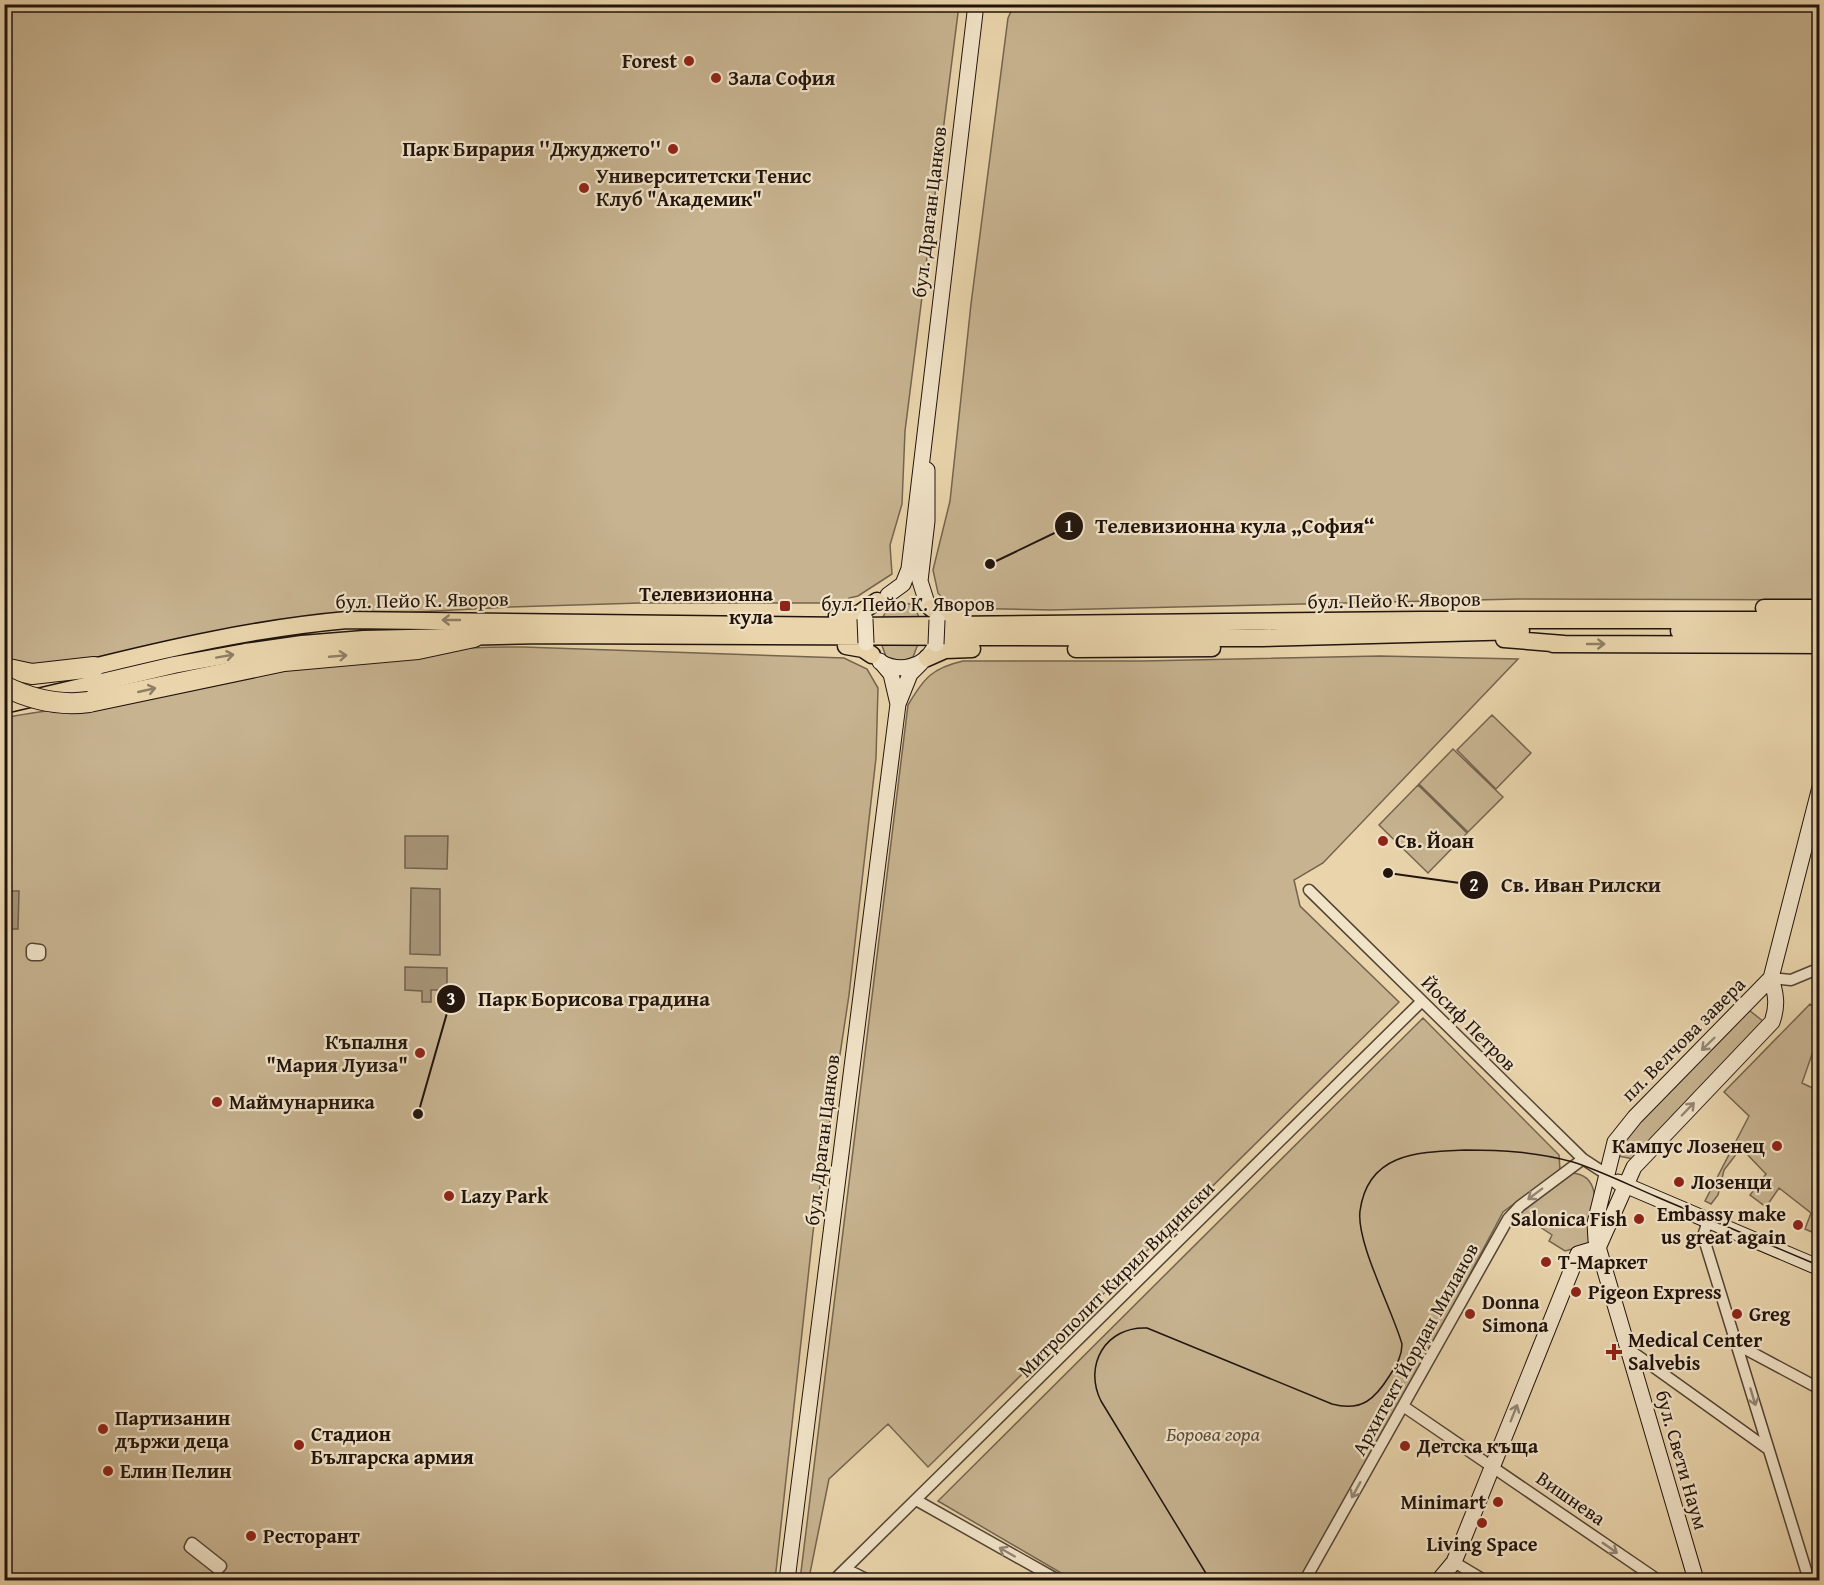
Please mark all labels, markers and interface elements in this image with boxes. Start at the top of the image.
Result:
place label: Forest [622,46,677,75]
marker: Forest [682,54,696,68]
place label: Зала София [728,63,835,92]
marker: Зала София [709,71,723,85]
street label: бул. Драган Цанков [904,125,953,299]
place label: Парк Бирария ''Джуджето'' [402,134,661,163]
marker: Парк Бирария ''Джуджето'' [666,142,680,156]
place label: Университетски Тенис Клуб "Академик" [596,161,811,213]
marker: Университетски Тенис Клуб "Академик" [577,181,591,195]
callout: Телевизионна кула „София“ [1054,506,1387,545]
text: Телевизионна кула „София“ [1095,510,1375,541]
text: 1 [1064,512,1074,539]
place label: Телевизионна кула [639,579,774,631]
street label: бул. Пейо К. Яворов [335,583,509,616]
street label: бул. Пейо К. Яворов [1307,583,1481,616]
street label: бул. Пейо К. Яворов [821,589,995,618]
marker: Телевизионна кула [778,599,792,613]
one-way arrow [442,614,462,625]
one-way arrow [1585,638,1605,650]
one-way arrow [215,650,235,661]
one-way arrow [328,650,348,661]
one-way arrow [137,683,156,695]
place label: Св. Йоан [1395,826,1474,855]
marker: Св. Йоан [1376,834,1390,848]
callout: Св. Иван Рилски [1459,865,1673,904]
text: Св. Иван Рилски [1501,869,1661,900]
text: 2 [1469,871,1479,898]
street label: Йосиф Петров [1415,968,1524,1077]
street label: пл. Велчова завера [1614,970,1752,1107]
callout: Парк Борисова градина [436,979,722,1018]
text: Парк Борисова градина [478,983,710,1014]
text: 3 [446,985,456,1012]
place label: Къпалня "Мария Луиза" [266,1027,408,1079]
one-way arrow [1701,1036,1716,1051]
marker: Къпалня "Мария Луиза" [413,1046,427,1060]
street label: бул. Драган Цанков [797,1053,846,1227]
place label: Маймунарника [229,1087,375,1116]
marker: Маймунарника [210,1095,224,1109]
one-way arrow [1681,1102,1696,1117]
place label: Кампус Лозенец [1612,1131,1765,1160]
marker: Кампус Лозенец [1770,1139,1784,1153]
place label: Лозенци [1691,1167,1772,1196]
street label: Митрополит Кирил Видински [1011,1174,1221,1384]
marker: Лозенци [1672,1175,1686,1189]
place label: Lazy Park [461,1181,549,1210]
one-way arrow [1527,1188,1543,1201]
marker: Lazy Park [442,1189,456,1203]
place label: Embassy make us great again [1657,1199,1786,1251]
place label: Salonica Fish [1511,1204,1627,1233]
marker: Salonica Fish [1632,1212,1646,1226]
marker: Embassy make us great again [1791,1218,1805,1232]
street label: Архитект Йордан Миланов [1344,1237,1485,1460]
place label: Т-Маркет [1558,1247,1648,1276]
marker: Т-Маркет [1539,1255,1553,1269]
place label: Pigeon Express [1588,1277,1722,1306]
marker: Pigeon Express [1569,1285,1583,1299]
place label: Donna Simona [1482,1287,1549,1339]
place label: Greg [1749,1299,1791,1328]
marker: Donna Simona [1463,1307,1477,1321]
marker: Greg [1730,1307,1744,1321]
place label: Medical Center Salvebis [1628,1325,1762,1377]
marker: Medical Center Salvebis [1605,1343,1623,1361]
street label: бул. Свети Наум [1649,1387,1716,1533]
one-way arrow [1748,1387,1759,1406]
place label: Партизанин държи деца [115,1403,230,1455]
one-way arrow [1509,1404,1520,1423]
place label: Стадион Българска армия [311,1419,474,1471]
park label: Борова гора [1166,1419,1261,1448]
marker: Партизанин държи деца [96,1422,110,1436]
place label: Детска къща [1416,1431,1539,1460]
marker: Стадион Българска армия [292,1438,306,1452]
marker: Детска къща [1398,1439,1412,1453]
place label: Елин Пелин [120,1456,231,1485]
street label: Вишнева [1531,1463,1612,1532]
marker: Елин Пелин [101,1464,115,1478]
one-way arrow [1350,1481,1362,1498]
place label: Minimart [1400,1487,1486,1516]
marker: Minimart [1491,1495,1505,1509]
marker: Living Space [1475,1516,1489,1530]
place label: Ресторант [263,1521,360,1550]
marker: Ресторант [244,1529,258,1543]
place label: Living Space [1427,1529,1538,1558]
one-way arrow [1602,1542,1618,1554]
one-way arrow [999,1546,1016,1558]

